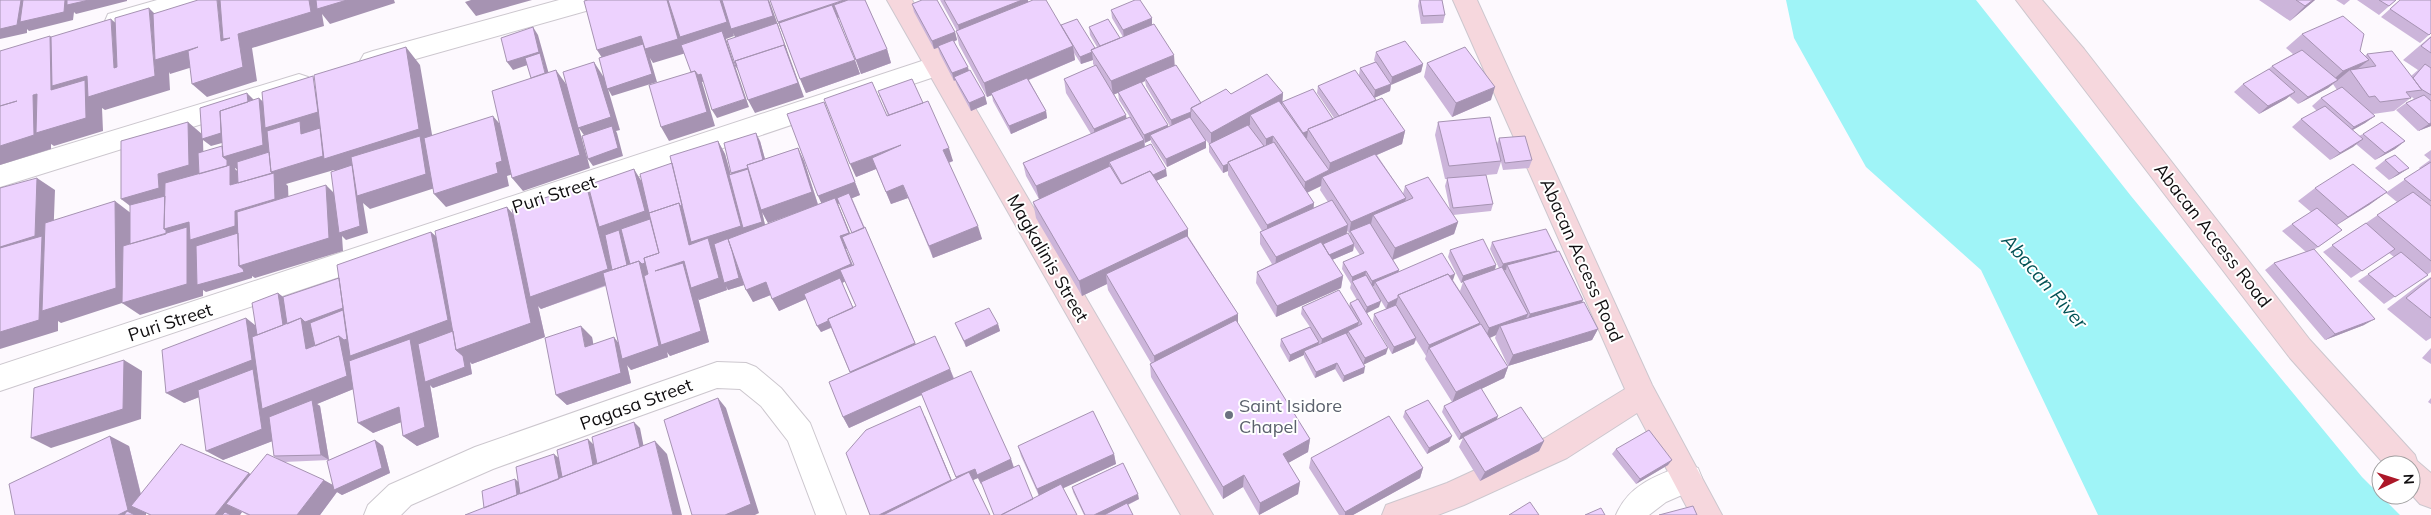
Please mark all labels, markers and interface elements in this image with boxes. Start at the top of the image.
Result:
street label: Abacan Access Road [2150,158,2276,312]
street label: Puri Street [509,170,599,218]
street label: Abacan Access Road [1536,175,1628,345]
street label: Magkalinis Street [1002,190,1094,326]
water label: Abacan River [1996,228,2094,334]
street label: Puri Street [125,298,215,346]
street label: Pagasa Street [577,373,695,435]
place label: Saint Isidore Chapel [1239,394,1342,438]
marker: Saint Isidore Chapel [1223,409,1235,421]
north arrow [2371,455,2421,505]
text: N [2400,473,2418,485]

